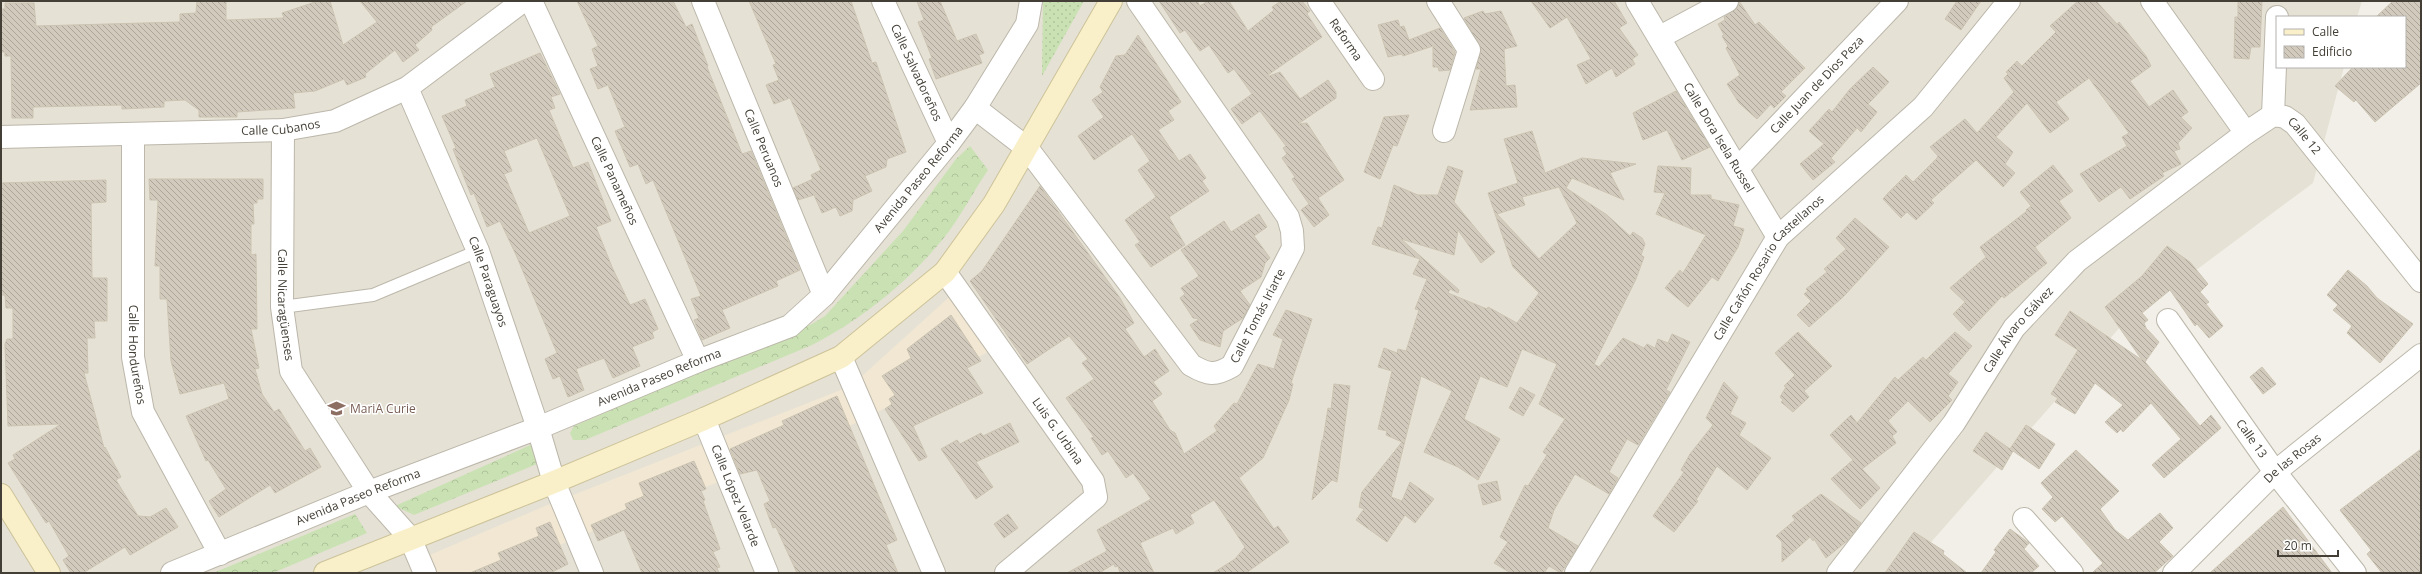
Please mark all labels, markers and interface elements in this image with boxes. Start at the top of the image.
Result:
street label: Reforma [1325,15,1367,64]
legend [2276,16,2406,68]
street label: Calle Salvadoreños [887,21,947,124]
text: Calle [2312,23,2339,40]
street label: Calle Juan de Dios Peza [1766,32,1867,137]
text: Edificio [2312,43,2352,60]
street label: Calle Dora Isela Russel [1680,79,1758,195]
street label: Calle Peruanos [740,106,788,190]
street label: Calle 12 [2285,113,2325,158]
street label: Calle Cubanos [241,115,322,139]
street label: Avenida Paseo Reforma [870,122,967,236]
street label: Calle Panameños [587,133,643,228]
street label: Calle Cañón Rosario Castellanos [1709,190,1828,343]
street label: Calle Paraguayos [465,233,512,329]
street label: Calle Nicaragüenses [274,249,299,362]
street label: Calle Tomás Iriarte [1226,265,1289,366]
street label: Calle Álvaro Gálvez [1979,282,2057,376]
street label: Calle Hondureños [125,305,151,406]
street label: Avenida Paseo Reforma [594,344,723,410]
street label: Luis G. Urbina [1028,394,1088,468]
school or university icon: MariA Curie [327,399,347,419]
place label: MariA Curie [350,400,416,417]
street label: Calle 13 [2232,415,2272,461]
street label: De las Rosas [2260,429,2325,487]
street label: Calle López Velarde [707,442,765,550]
street label: Avenida Paseo Reforma [293,464,423,529]
scale bar [2278,532,2338,558]
text: 20 m [2284,537,2312,554]

